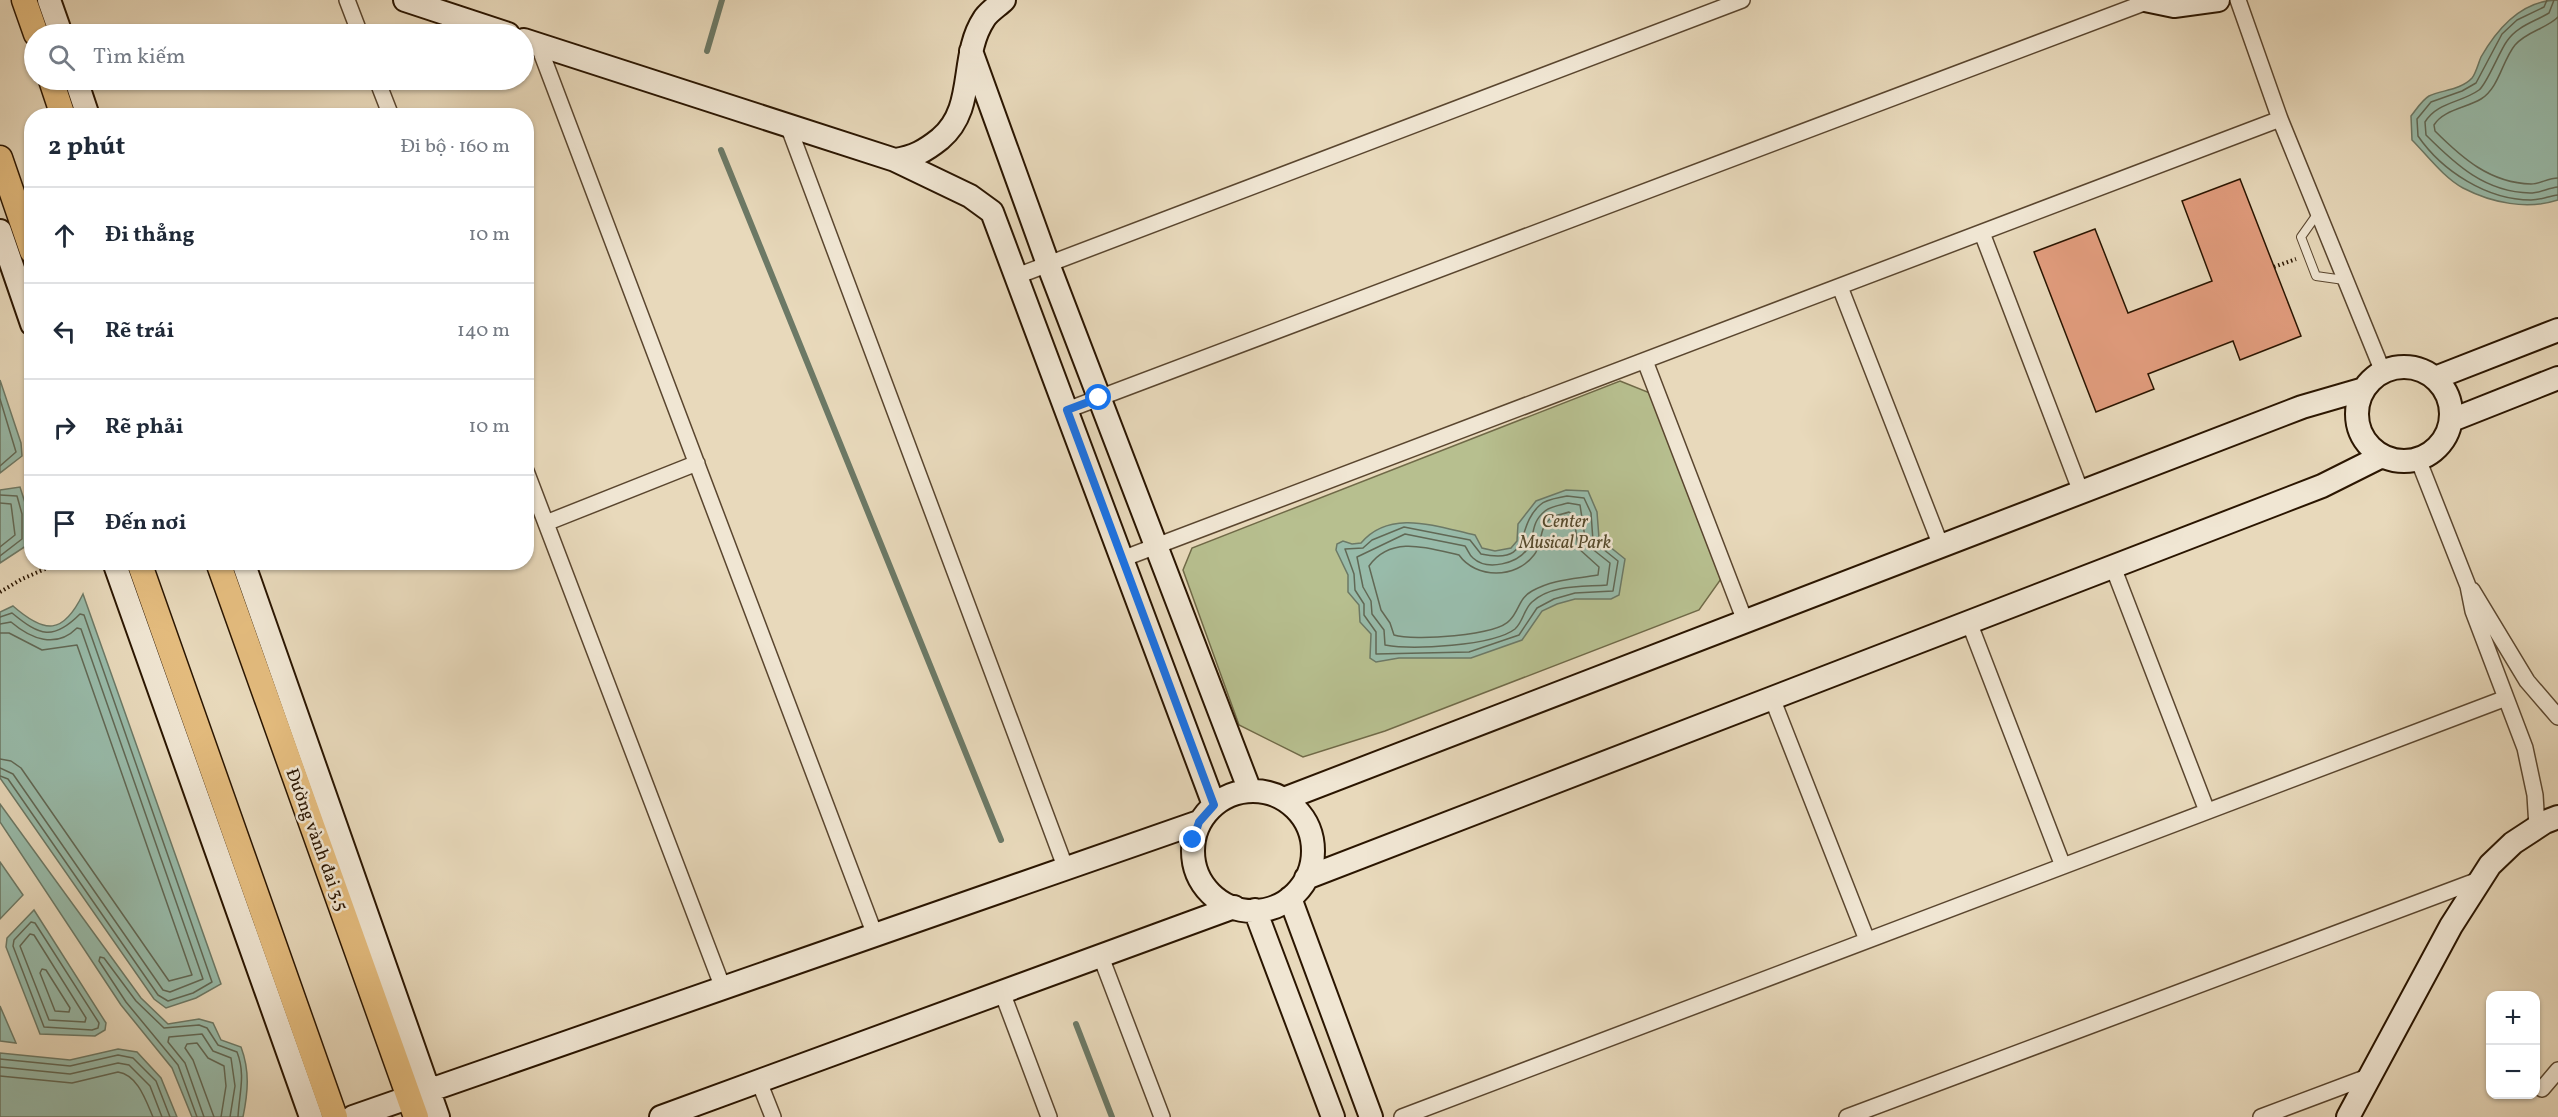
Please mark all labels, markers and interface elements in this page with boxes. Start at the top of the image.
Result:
search box [24,24,534,90]
icon: search [45,41,78,74]
text: Tìm kiếm [93,42,186,73]
text: 2 phút [48,129,125,165]
text: Đi bộ · 160 m [400,133,510,161]
icon: ahead [48,219,81,252]
text: Đi thẳng [105,220,195,251]
text: 10 m [469,221,510,249]
icon: left [48,315,81,348]
text: Rẽ trái [105,316,174,347]
text: 140 m [457,317,510,345]
route start [1085,384,1111,410]
icon: right [48,411,81,444]
text: Rẽ phải [105,412,184,443]
text: 10 m [469,413,510,441]
icon: arrive [48,507,81,540]
text: Đến nơi [105,508,187,539]
park label: Center Musical Park [1518,510,1611,556]
street label: Đường vành đai 3.5 [279,765,353,915]
route end [1179,826,1205,852]
map controls [2486,991,2540,1099]
button: + [2486,991,2540,1045]
button: − [2486,1045,2540,1099]

